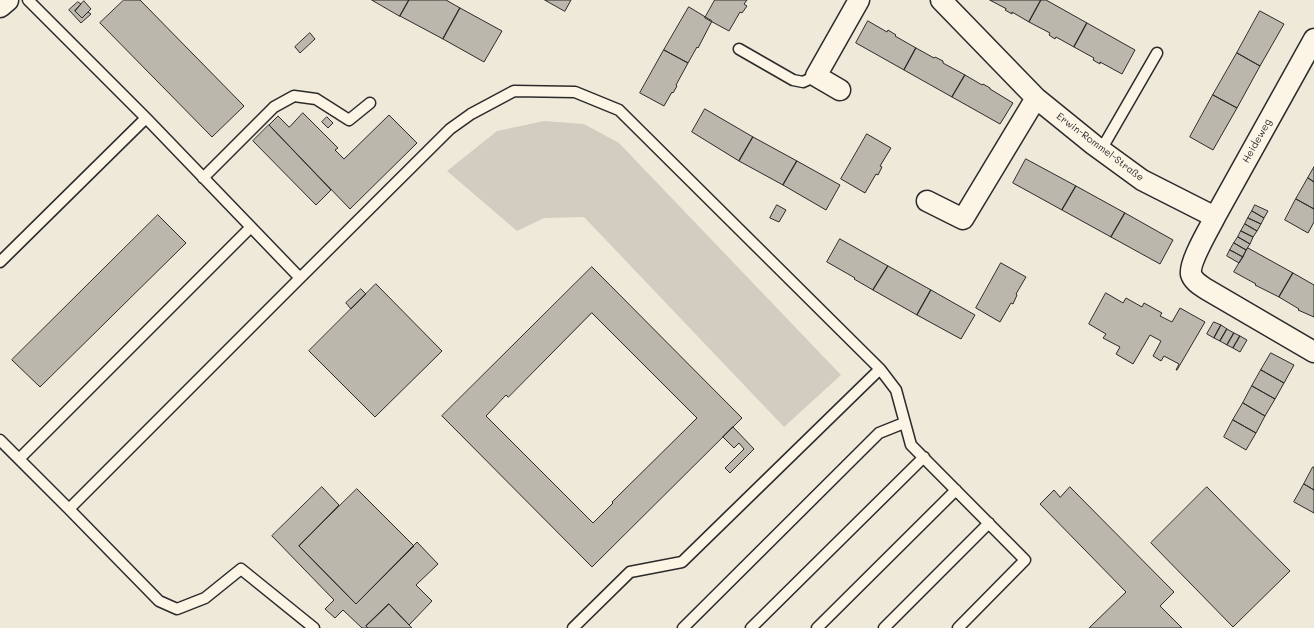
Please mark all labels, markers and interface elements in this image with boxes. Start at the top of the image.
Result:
street label: Erwin-Rommel-Straße [1054,110,1146,184]
street label: Heideweg [1240,117,1274,165]

